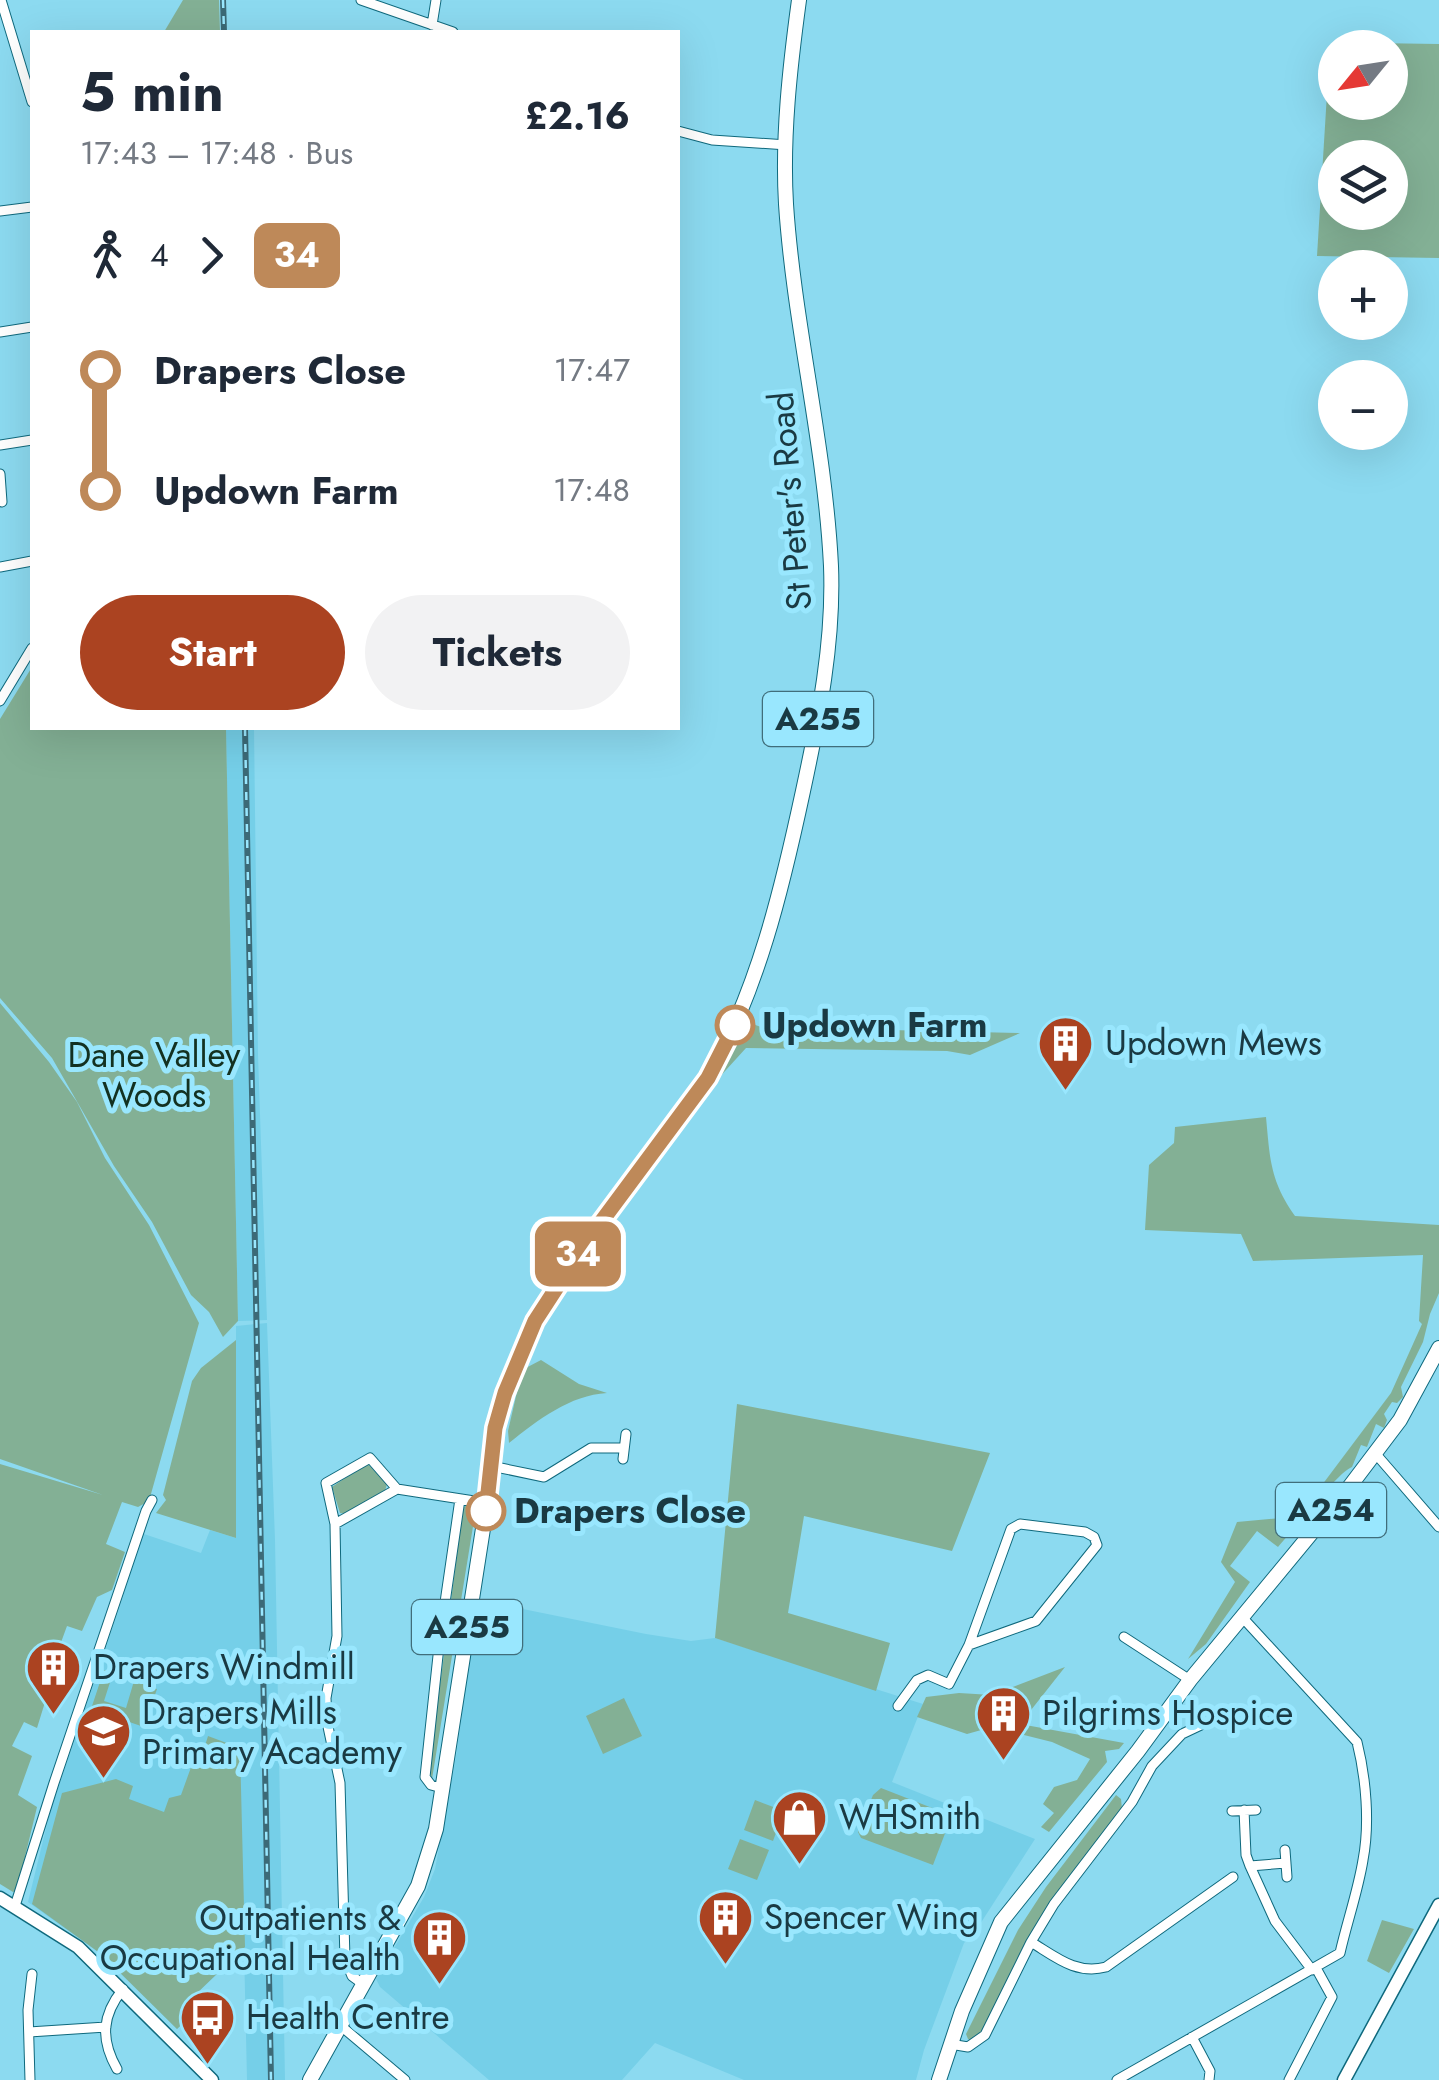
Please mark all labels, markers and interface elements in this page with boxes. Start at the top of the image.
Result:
north arrow [1318,30,1408,120]
map controls [1318,30,1408,450]
text: 5 min [80,52,224,132]
text: £2.16 [525,88,630,143]
text: 17:43 – 17:48 · Bus [80,130,353,176]
button: layers [1318,140,1408,230]
icon: walk [80,228,135,283]
icon: forward [184,228,239,283]
text: 34 [274,230,320,280]
text: 4 [150,232,169,278]
button: + [1318,250,1408,340]
text: Drapers Close [154,343,406,398]
text: 17:47 [554,347,630,393]
button: − [1318,360,1408,450]
street label: St Peter's Road [756,390,824,612]
text: Updown Farm [154,463,399,518]
text: 17:48 [553,467,630,513]
button: Start [80,595,345,710]
button: Tickets [365,595,630,710]
road number: A255 [763,692,873,746]
place label: Updown Farm [762,1000,987,1050]
marker: Updown Farm [716,1006,754,1044]
building icon: Updown Mews [1036,1013,1096,1092]
place label: Updown Mews [1105,1018,1322,1068]
park label: Dane Valley Woods [68,1030,241,1120]
line badge: 34 [533,1222,623,1286]
text: 34 [555,1229,601,1279]
road number: A254 [1276,1483,1386,1537]
place label: Drapers Close [514,1486,746,1536]
marker: Drapers Close [467,1492,505,1530]
road number: A255 [412,1600,522,1654]
building icon: Drapers Windmill [24,1637,84,1716]
place label: Drapers Windmill [93,1642,355,1692]
building icon: Pilgrims Hospice [973,1683,1033,1762]
place label: Drapers Mills Primary Academy [142,1687,402,1777]
place label: Pilgrims Hospice [1042,1688,1293,1738]
school or university icon: Drapers Mills Primary Academy [73,1702,133,1781]
shop icon: WHSmith [770,1787,830,1866]
place label: WHSmith [839,1792,981,1842]
building icon: Spencer Wing [695,1887,755,1966]
place label: Spencer Wing [764,1892,979,1942]
place label: Outpatients & Occupational Health [100,1893,401,1983]
building icon: Outpatients & Occupational Health [410,1908,470,1987]
bus stop icon: Health Centre [177,1987,237,2066]
place label: Health Centre [246,1992,450,2042]

